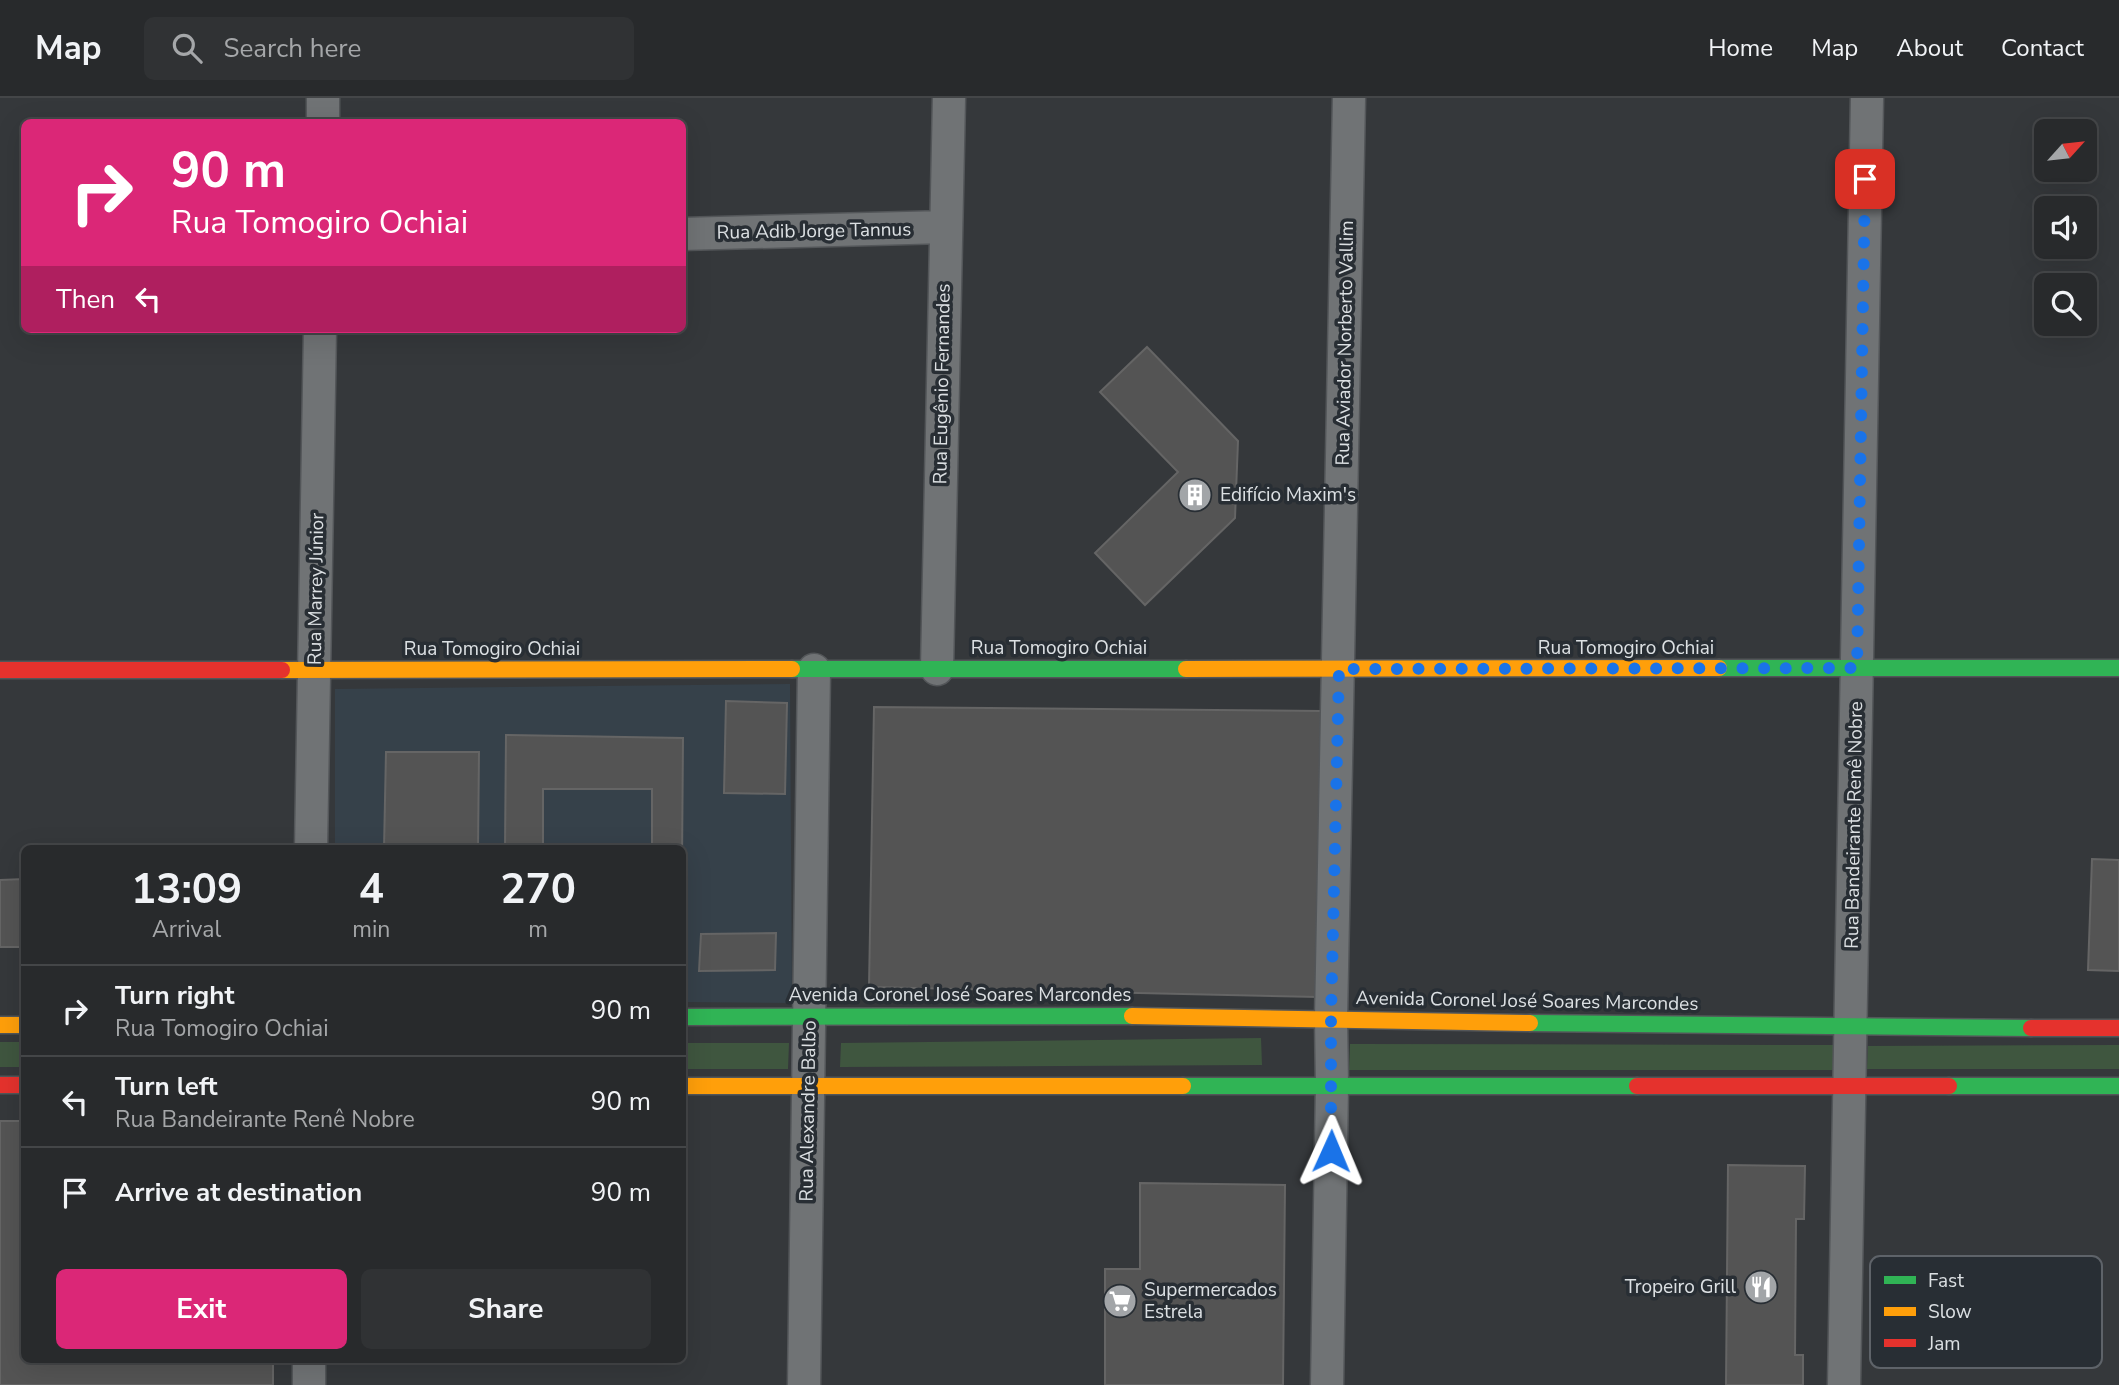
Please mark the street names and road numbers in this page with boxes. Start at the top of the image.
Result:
street label: Rua Adib Jorge Tannus [717,216,911,246]
street label: Rua Aviador Norberto Vallim [1330,220,1360,466]
street label: Rua Eugênio Fernandes [927,283,957,485]
street label: Rua Marrey Júnior [302,513,330,665]
street label: Rua Tomogiro Ochiai [971,635,1147,661]
street label: Rua Tomogiro Ochiai [1538,635,1714,661]
street label: Rua Tomogiro Ochiai [404,636,580,662]
street label: Rua Bandeirante Renê Nobre [1839,701,1869,949]
street label: Avenida Coronel José Soares Marcondes [789,982,1131,1008]
street label: Avenida Coronel José Soares Marcondes [1355,985,1699,1017]
street label: Rua Alexandre Balbo [793,1020,823,1202]

